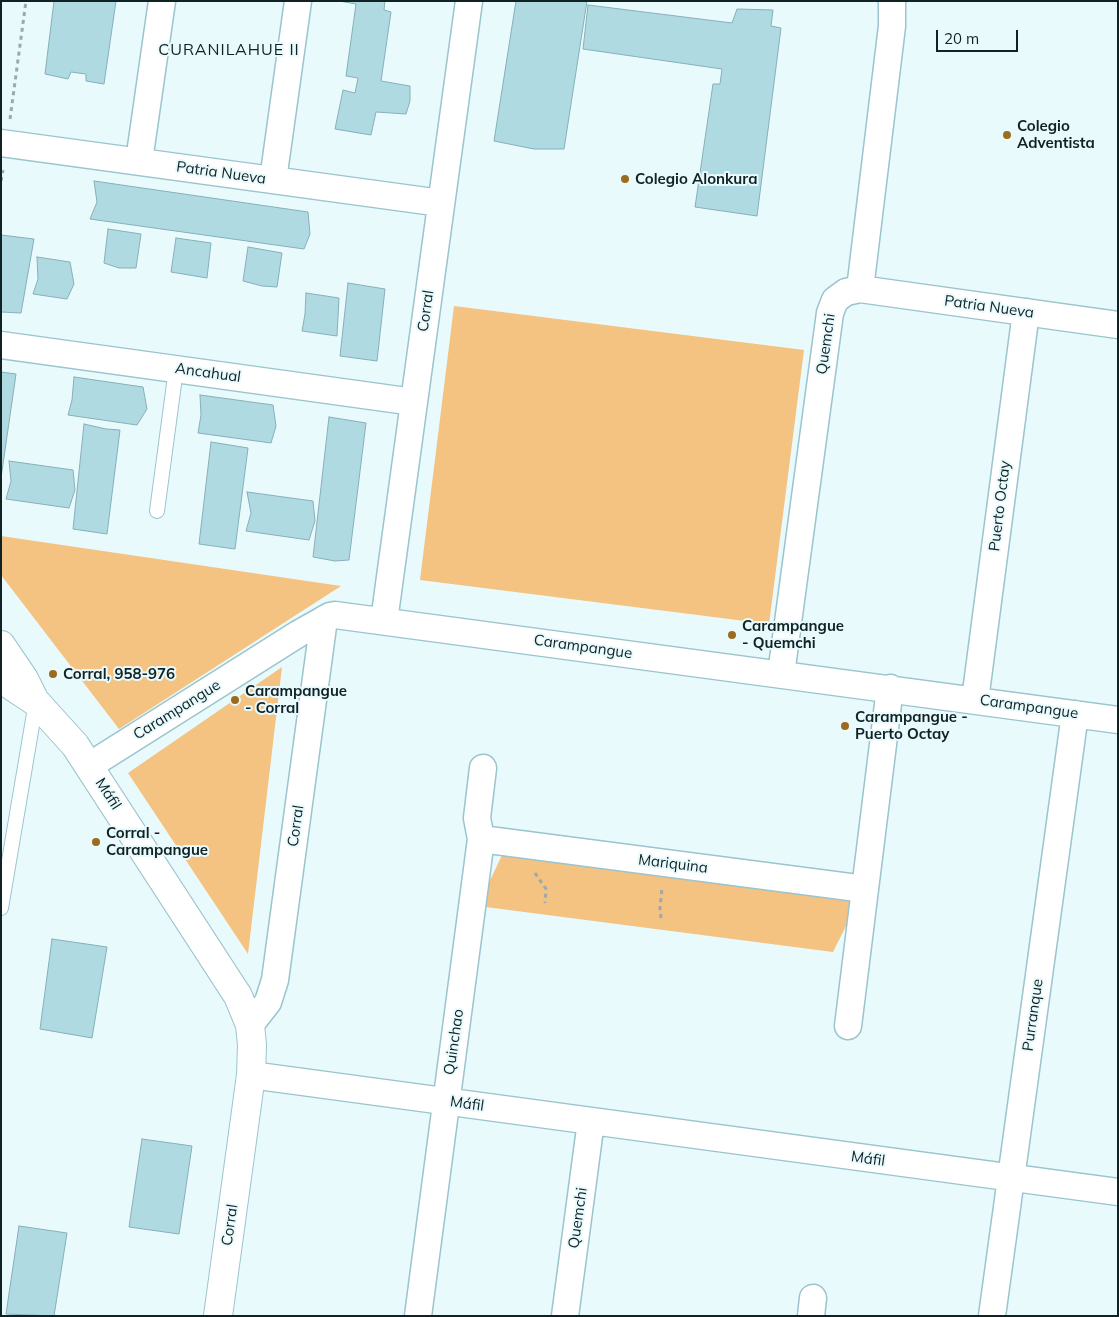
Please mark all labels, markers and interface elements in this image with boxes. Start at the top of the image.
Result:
scale bar [939,20,1022,52]
text: 20 m [944,29,979,48]
district label: CURANILAHUE II [157,40,301,60]
place label: Colegio Adventista [1017,117,1095,152]
marker: Colegio Adventista [1001,129,1013,141]
street label: Patria Nueva [175,158,267,188]
place label: Colegio Alonkura [635,170,757,188]
marker: Colegio Alonkura [619,173,631,185]
street label: Corral [414,289,438,333]
street label: Patria Nueva [943,292,1035,322]
street label: Quemchi [813,312,839,376]
street label: Ancahual [174,359,242,387]
street label: Puerto Octay [986,460,1014,552]
place label: Carampangue - Quemchi [742,617,844,652]
marker: Carampangue - Quemchi [726,629,738,641]
street label: Carampangue [533,631,633,663]
place label: Corral, 958-976 [63,665,175,683]
marker: Corral, 958-976 [47,668,59,680]
street label: Carampangue [130,676,224,744]
place label: Carampangue - Corral [245,682,347,717]
street label: Carampangue [979,691,1079,723]
marker: Carampangue - Corral [229,694,241,706]
place label: Carampangue - Puerto Octay [855,708,968,743]
marker: Carampangue - Puerto Octay [839,720,851,732]
street label: Máfil [91,775,125,813]
street label: Corral [284,804,308,848]
place label: Corral - Carampangue [106,824,208,859]
marker: Corral - Carampangue [90,836,102,848]
street label: Mariquina [637,851,709,877]
street label: Purranque [1019,978,1047,1052]
street label: Quinchao [440,1008,468,1076]
street label: Máfil [449,1093,485,1115]
street label: Máfil [850,1148,886,1170]
street label: Quemchi [565,1186,591,1250]
street label: Corral [218,1203,242,1247]

